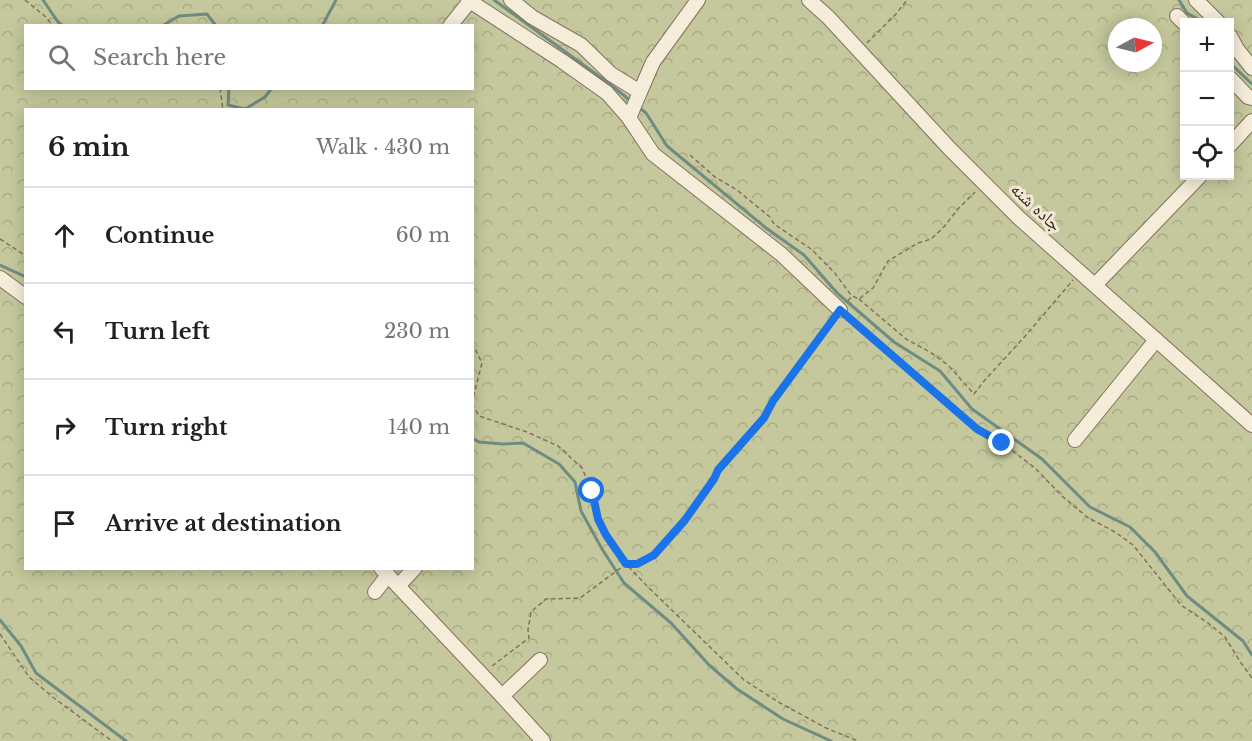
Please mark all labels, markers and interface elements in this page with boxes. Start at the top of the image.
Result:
north arrow [1108,18,1162,72]
map controls [1180,18,1234,180]
button: + [1180,18,1234,72]
search box [24,24,474,90]
icon: search [45,41,78,74]
text: Search here [93,44,226,71]
button: − [1180,72,1234,126]
button: locate [1180,126,1234,180]
text: 6 min [48,131,129,163]
text: Walk · 430 m [316,135,450,159]
street label: جاده شنه [1006,178,1066,236]
icon: ahead [48,219,81,252]
text: Continue [105,222,214,249]
text: 60 m [396,223,450,247]
icon: left [48,315,81,348]
text: Turn left [105,318,210,345]
text: 230 m [384,319,450,343]
icon: right [48,411,81,444]
text: Turn right [105,414,227,441]
text: 140 m [388,415,450,439]
route end [988,429,1014,455]
route start [578,477,604,503]
icon: arrive [48,507,81,540]
text: Arrive at destination [105,510,342,537]

